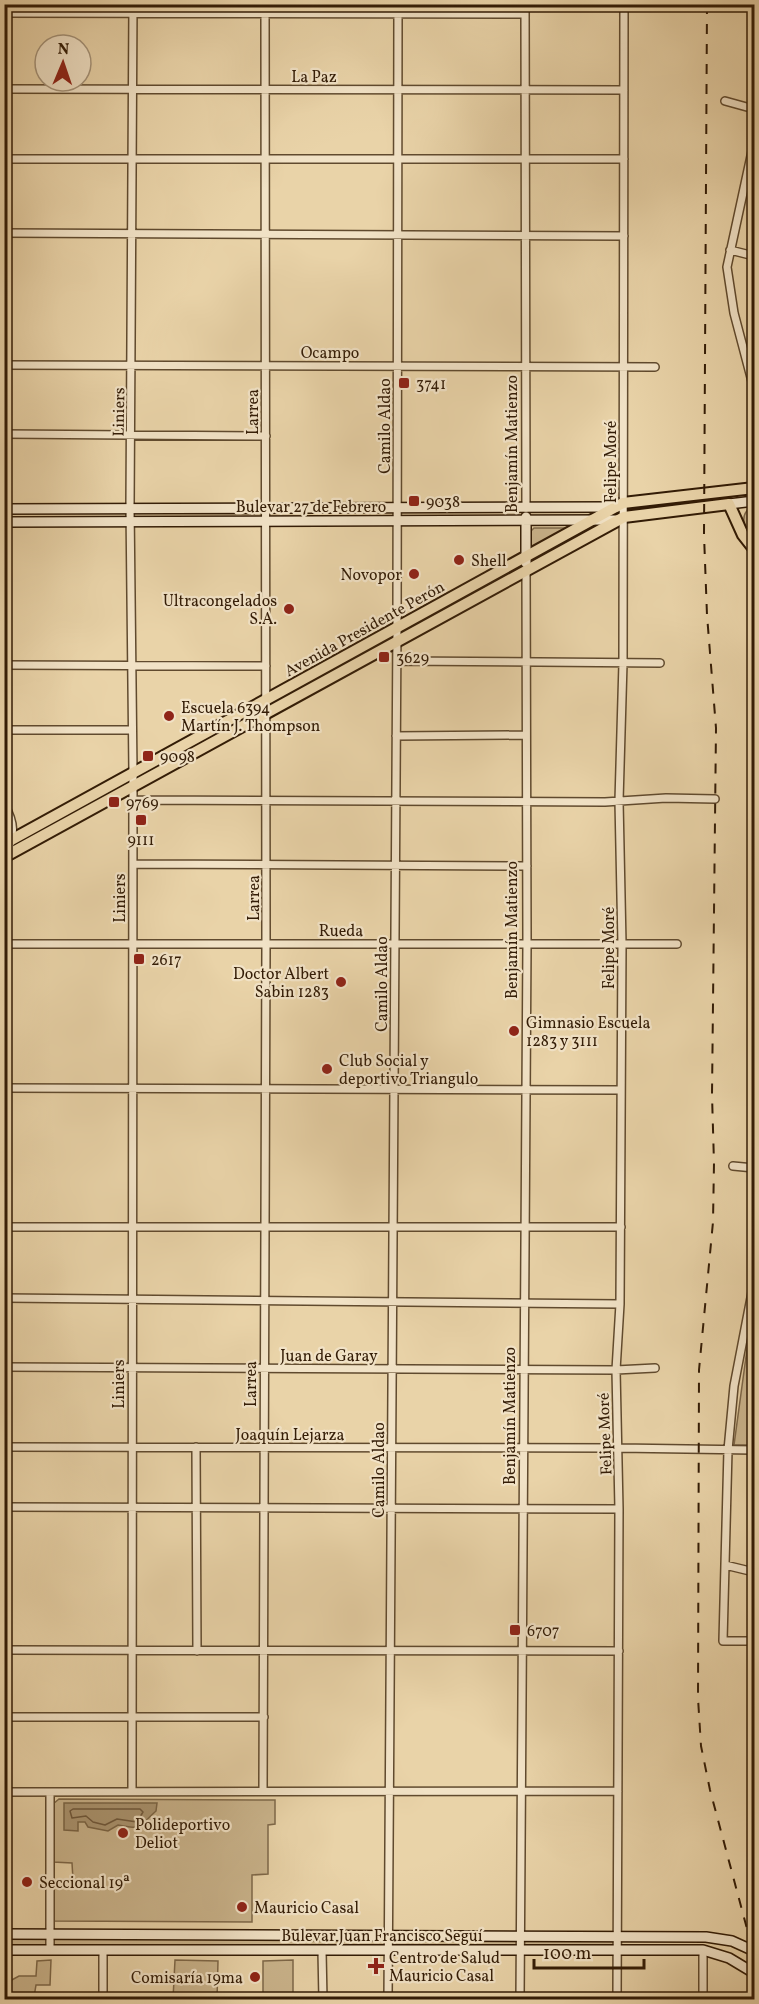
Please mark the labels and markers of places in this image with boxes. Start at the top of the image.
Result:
place label: 3741 [416,374,446,396]
marker: 3741 [397,376,411,390]
place label: 9038 [426,492,460,514]
marker: 9038 [407,494,421,508]
place label: Shell [471,551,507,573]
marker: Shell [452,553,466,567]
place label: Novopor [341,565,402,587]
marker: Novopor [407,567,421,581]
place label: Ultracongelados S.A. [163,591,277,631]
marker: Ultracongelados S.A. [282,602,296,616]
place label: 3629 [396,648,429,670]
marker: 3629 [377,650,391,664]
place label: Escuela 6394 Martín J. Thompson [181,698,320,738]
marker: Escuela 6394 Martín J. Thompson [162,709,176,723]
place label: 9098 [160,747,195,769]
marker: 9098 [141,749,155,763]
place label: 9769 [126,793,158,815]
marker: 9769 [107,795,121,809]
marker: 9111 [134,813,148,827]
place label: 9111 [128,830,154,852]
place label: 2617 [151,950,182,972]
marker: 2617 [132,952,146,966]
place label: Doctor Albert Sabin 1283 [233,964,329,1004]
marker: Doctor Albert Sabin 1283 [334,975,348,989]
place label: Gimnasio Escuela 1283 y 3111 [526,1013,651,1053]
marker: Gimnasio Escuela 1283 y 3111 [507,1024,521,1038]
place label: Club Social y deportivo Triangulo [339,1051,478,1091]
marker: Club Social y deportivo Triangulo [320,1062,334,1076]
place label: 6707 [527,1621,560,1643]
marker: 6707 [508,1623,522,1637]
place label: Polideportivo Deliot [135,1815,230,1855]
marker: Polideportivo Deliot [116,1826,130,1840]
place label: Seccional 19ª [39,1873,130,1895]
marker: Seccional 19ª [20,1875,34,1889]
place label: Mauricio Casal [254,1898,359,1920]
marker: Mauricio Casal [235,1900,249,1914]
place label: Centro de Salud Mauricio Casal [389,1948,500,1988]
marker: Centro de Salud Mauricio Casal [367,1957,385,1975]
place label: Comisaría 19ma [131,1968,243,1990]
marker: Comisaría 19ma [248,1970,262,1984]

